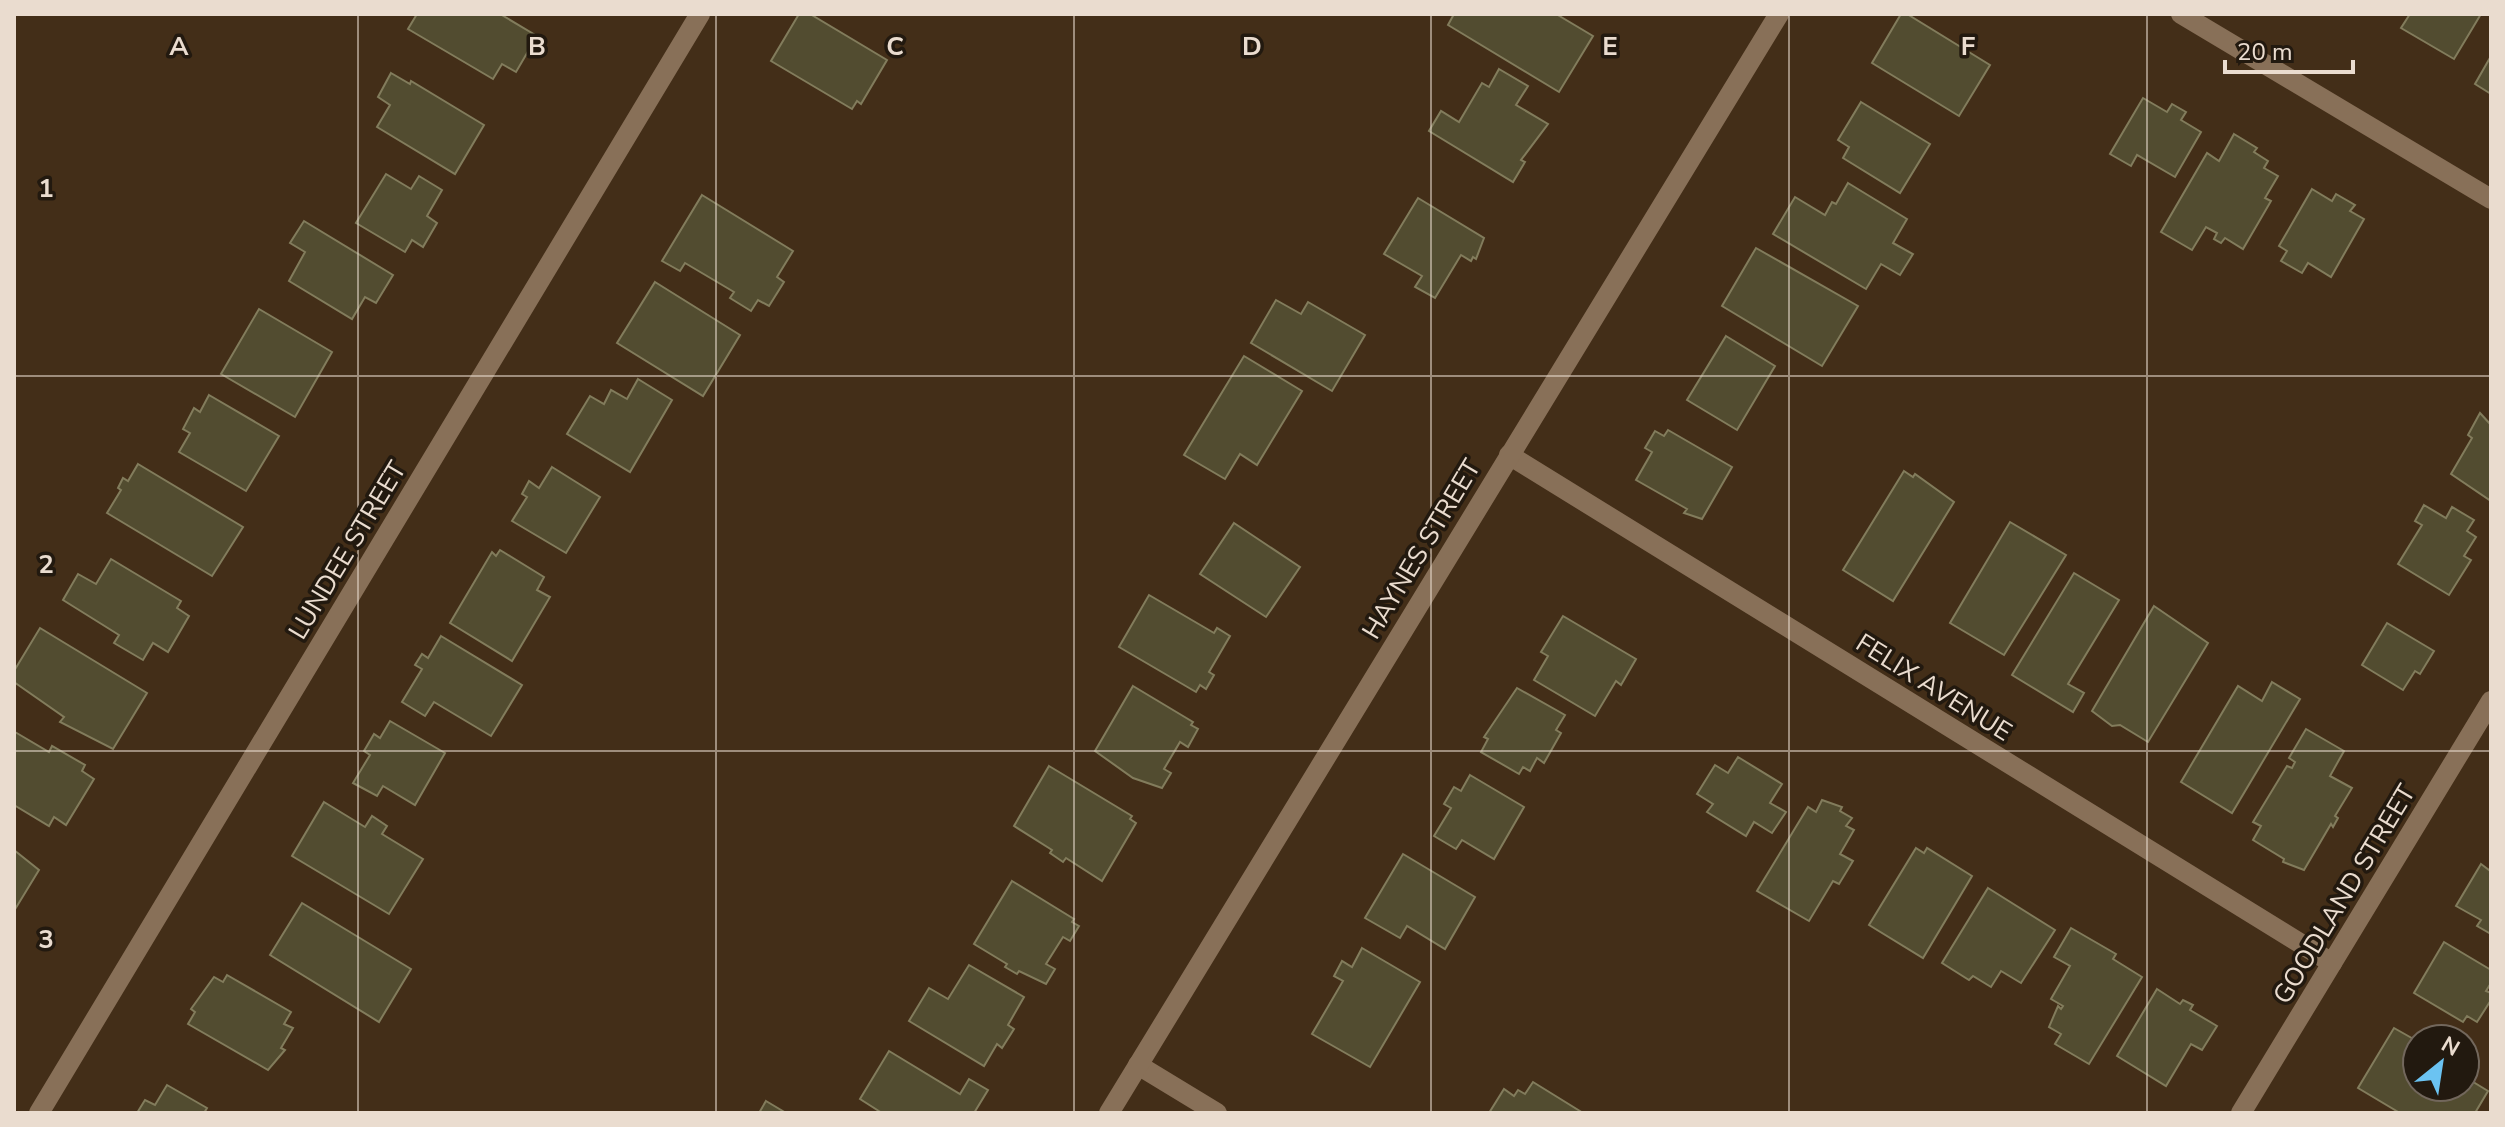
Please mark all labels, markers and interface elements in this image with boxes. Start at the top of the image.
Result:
scale bar [2225,24,2353,74]
text: A [169,29,189,64]
text: B [528,29,546,64]
text: C [886,29,904,64]
text: D [1242,29,1262,64]
text: E [1602,29,1618,64]
text: F [1961,29,1975,64]
text: 20 m [2237,36,2293,68]
text: 1 [38,171,54,206]
street label: HAYNES STREET [1354,452,1489,646]
street label: LUNDEE STREET [280,454,415,646]
text: 2 [38,547,54,582]
street label: FELIX AVENUE [1849,625,2018,749]
street label: GOODLAND STREET [2265,778,2424,1010]
text: 3 [38,922,54,957]
north arrow [2401,1023,2481,1103]
text: N [2436,1029,2465,1064]

